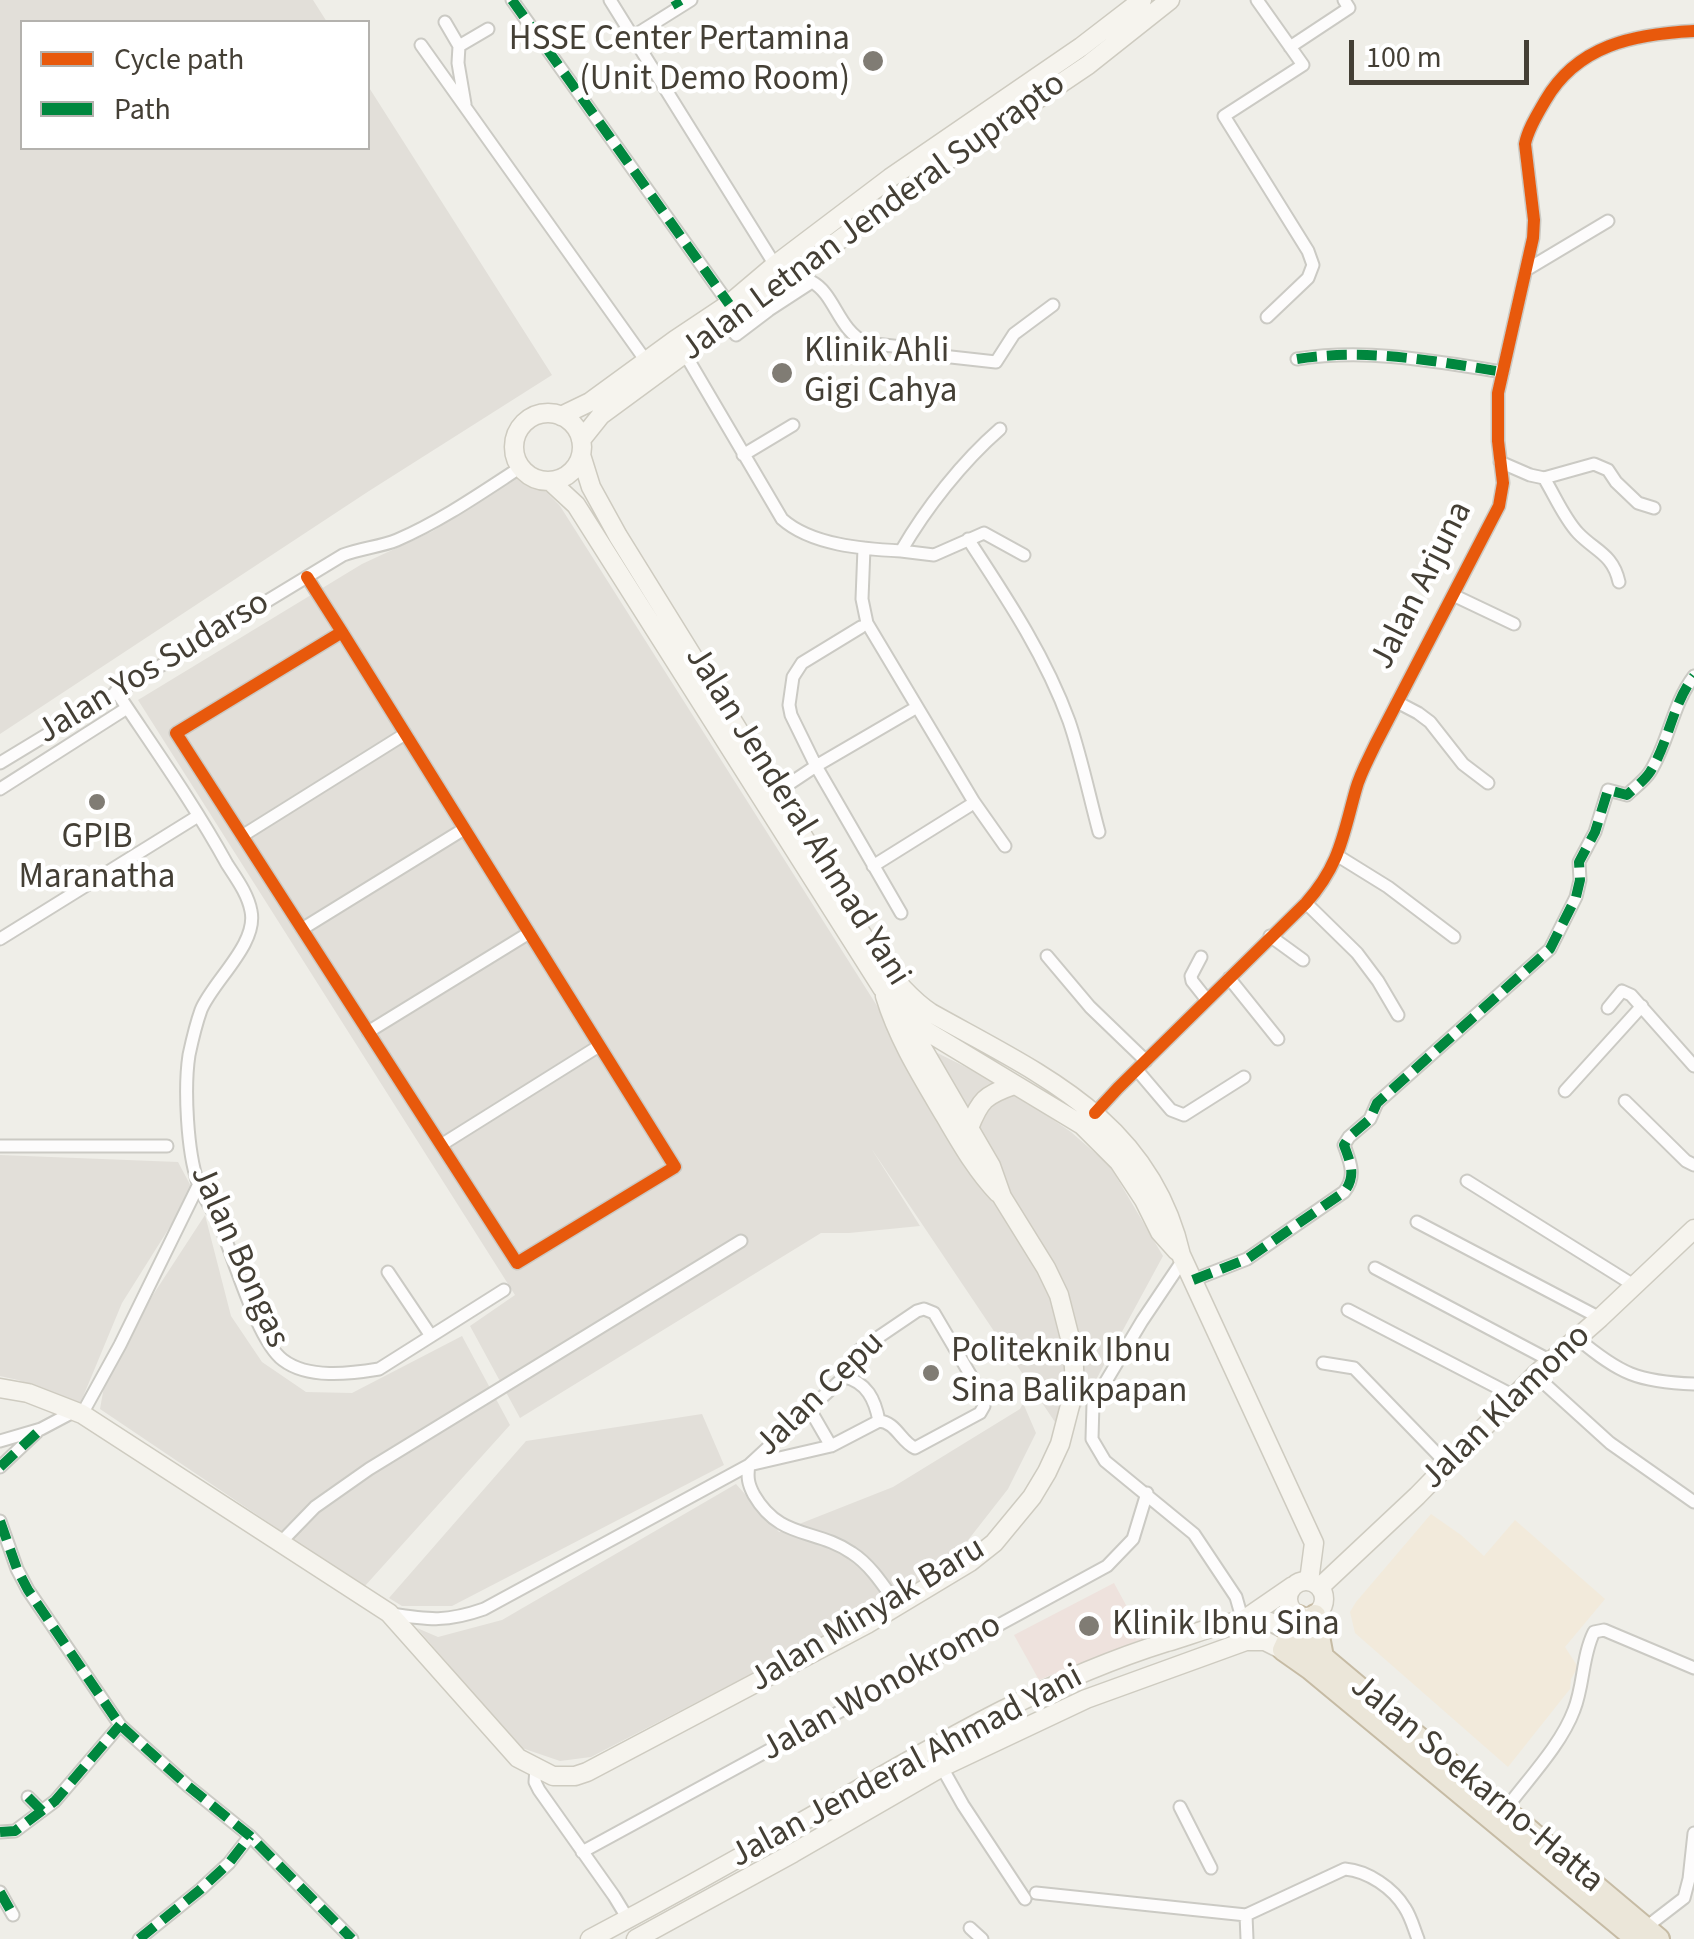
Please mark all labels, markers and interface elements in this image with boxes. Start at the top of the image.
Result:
legend [20,20,370,150]
place label: HSSE Center Pertamina (Unit Demo Room) [509,20,850,102]
scale bar [1354,20,1534,82]
text: 100 m [1366,36,1442,79]
text: Cycle path [114,38,244,81]
marker: HSSE Center Pertamina (Unit Demo Room) [860,48,886,74]
street label: Jalan Letnan Jenderal Suprapto [673,64,1075,372]
text: Path [114,88,171,131]
place label: Klinik Ahli Gigi Cahya [804,332,957,414]
marker: Klinik Ahli Gigi Cahya [769,360,795,386]
street label: Jalan Arjuna [1363,495,1483,677]
street label: Jalan Yos Sudarso [30,583,278,755]
street label: Jalan Jenderal Ahmad Yani [674,639,918,995]
marker: GPIB Maranatha [86,791,108,813]
place label: GPIB Maranatha [19,818,175,900]
street label: Jalan Bongas [179,1159,297,1355]
street label: Jalan Klamono [1413,1316,1601,1500]
street label: Jalan Cepu [748,1323,894,1467]
place label: Politeknik Ibnu Sina Balikpapan [951,1332,1187,1414]
marker: Politeknik Ibnu Sina Balikpapan [920,1362,942,1384]
street label: Jalan Minyak Baru [743,1529,993,1703]
place label: Klinik Ibnu Sina [1112,1605,1340,1647]
street label: Jalan Wonokromo [755,1606,1009,1772]
marker: Klinik Ibnu Sina [1076,1613,1102,1639]
street label: Jalan Jenderal Ahmad Yani [724,1657,1090,1879]
street label: Jalan Soekarno-Hatta [1341,1667,1611,1903]

